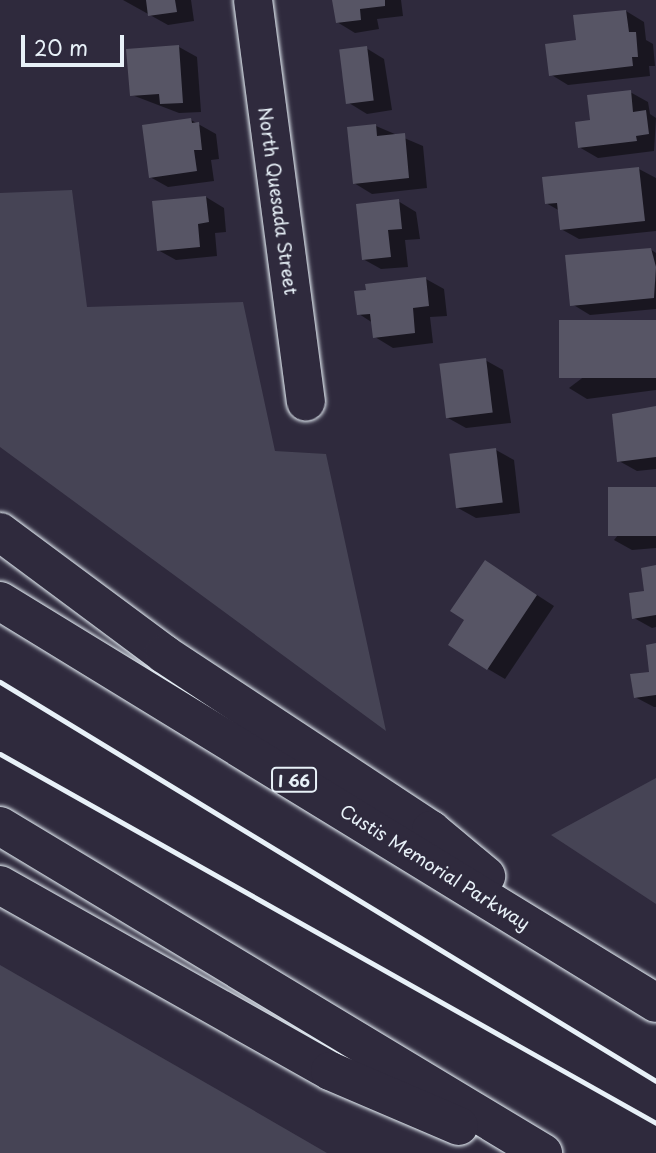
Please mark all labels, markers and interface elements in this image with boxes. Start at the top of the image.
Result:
scale bar [24,21,128,65]
text: 20 m [34,31,88,63]
street label: North Quesada Street [254,105,302,297]
road number: I 66 [270,768,318,792]
street label: Custis Memorial Parkway [334,798,536,936]

